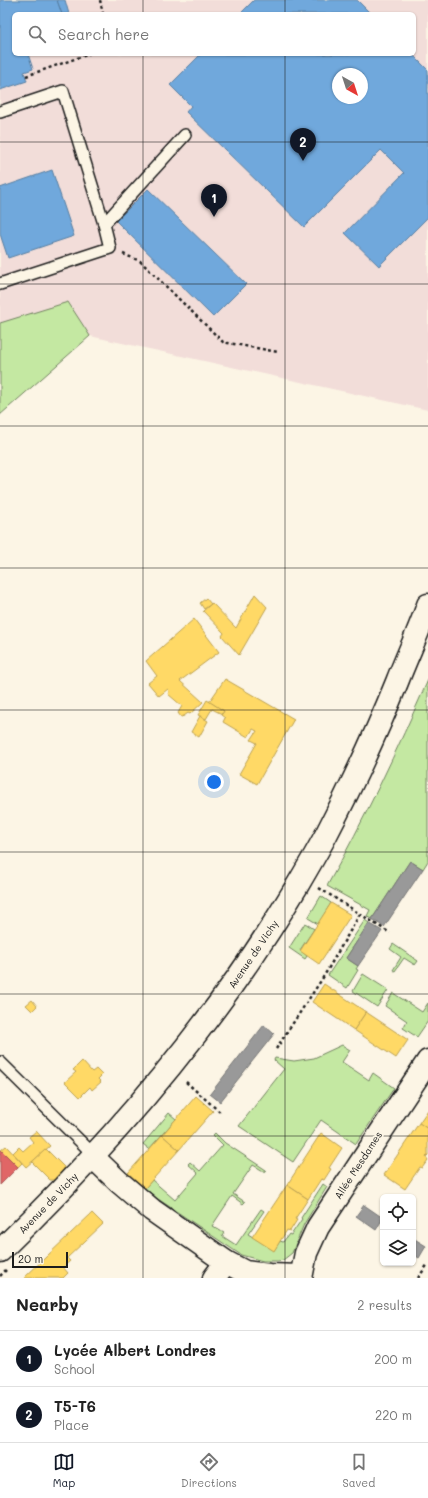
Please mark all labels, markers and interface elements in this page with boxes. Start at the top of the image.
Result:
search box [12,12,416,56]
icon: search [26,23,48,45]
text: Search here [58,24,149,44]
north arrow [332,68,368,104]
pin: 2 [290,128,316,161]
pin: 1 [201,184,227,217]
your location [204,772,224,792]
street label: Avenue de Vichy [225,917,281,991]
street label: Allée Mesdames [331,1128,385,1202]
street label: Avenue de Vichy [15,1169,81,1237]
map controls [380,1194,416,1266]
button: locate [380,1194,416,1230]
button: layers [380,1230,416,1266]
scale bar [12,1250,68,1269]
text: 20 m [18,1251,43,1266]
text: Nearby [16,1293,78,1315]
text: 2 results [357,1296,412,1313]
text: Lycée Albert Londres [54,1340,216,1360]
text: 1 [26,1350,32,1367]
text: 200 m [374,1350,412,1367]
text: School [54,1360,95,1377]
text: T5-T6 [54,1396,96,1416]
text: 2 [25,1406,33,1423]
text: 220 m [375,1406,412,1423]
text: Place [54,1416,89,1433]
tab: Map [53,1451,75,1490]
tab: Directions [181,1451,237,1490]
tab: Saved [342,1451,375,1490]

